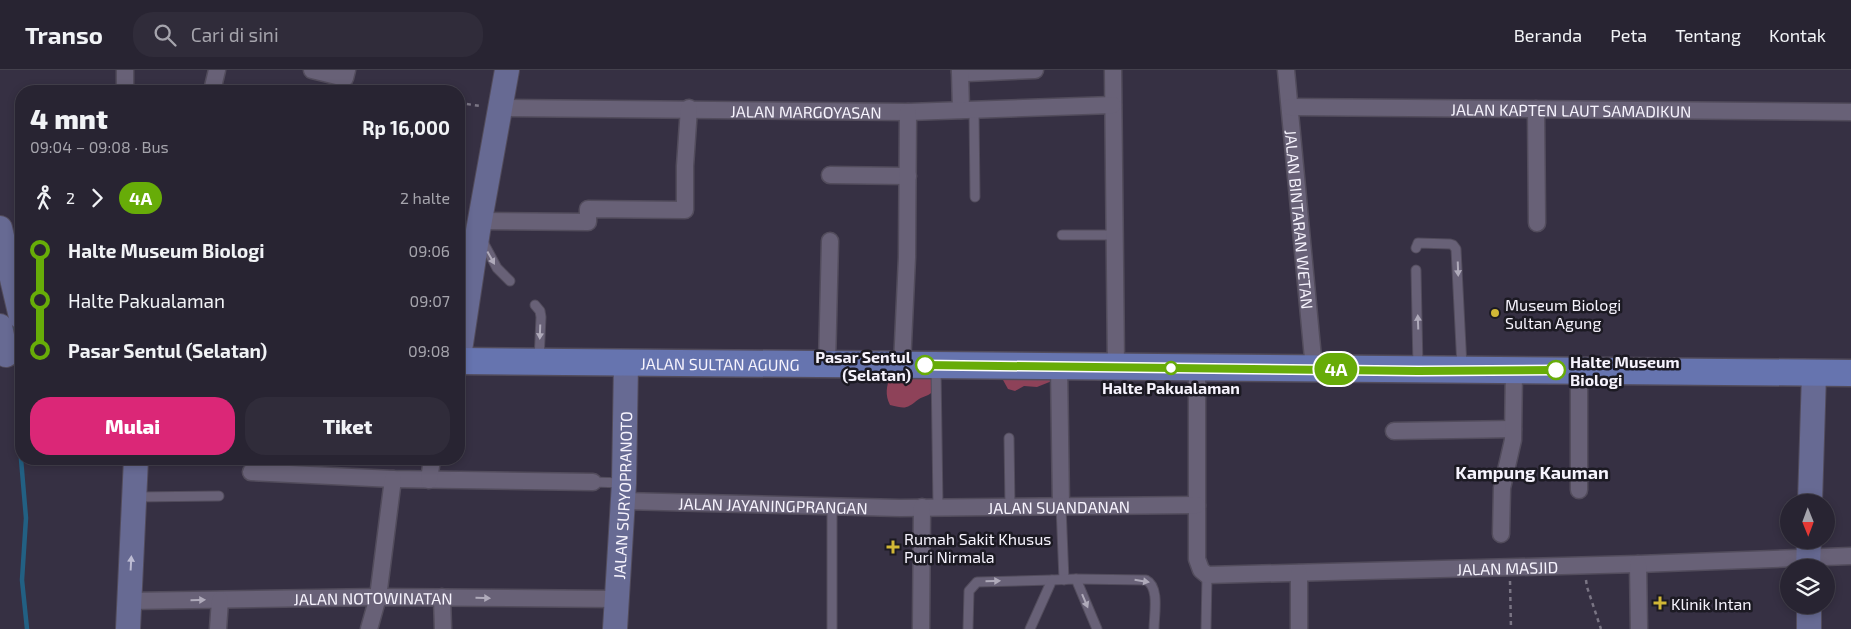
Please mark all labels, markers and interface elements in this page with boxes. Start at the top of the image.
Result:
search box [133,12,483,57]
text: Transo [25,20,103,49]
icon: search [151,21,179,49]
text: Cari di sini [191,23,279,46]
text: Beranda [1514,24,1582,46]
text: Peta [1610,24,1647,46]
text: Tentang [1675,24,1741,46]
text: Kontak [1769,24,1826,46]
street label: JALAN KAPTEN LAUT SAMADIKUN [1450,99,1692,120]
text: 4 mnt [30,101,108,135]
street label: JALAN MARGOYASAN [730,101,882,121]
text: Rp 16,000 [362,116,450,139]
street label: JALAN BINTARAN WETAN [1282,129,1318,310]
text: 09:04 – 09:08 · Bus [30,137,169,156]
icon: walk [30,184,58,212]
icon: forward [83,184,111,212]
text: 4A [129,187,152,209]
text: 2 [66,188,75,207]
text: 2 halte [400,188,450,207]
text: Halte Museum Biologi [68,239,264,262]
text: 09:06 [409,241,450,260]
one-way arrow [487,250,495,265]
one-way arrow [1455,261,1463,277]
text: Halte Pakualaman [68,289,225,312]
text: 09:07 [410,291,450,310]
place label: Museum Biologi Sultan Agung [1505,295,1621,332]
marker: Museum Biologi Sultan Agung [1489,307,1501,319]
one-way arrow [1414,314,1422,330]
one-way arrow [536,325,544,341]
text: Pasar Sentul (Selatan) [68,339,267,362]
text: 09:08 [408,341,450,360]
place label: Pasar Sentul (Selatan) [815,347,912,384]
place label: Halte Museum Biologi [1570,352,1680,389]
street label: JALAN SULTAN AGUNG [640,353,800,373]
line badge: 4A [1314,353,1358,385]
marker: Pasar Sentul (Selatan) [915,355,935,375]
text: 4A [1324,358,1348,380]
marker: Halte Museum Biologi [1546,360,1566,380]
marker: Halte Pakualaman [1164,361,1178,375]
place label: Halte Pakualaman [1102,378,1240,397]
button: Mulai [30,397,235,455]
button: Tiket [245,397,450,455]
street label: JALAN SURYOPRANOTO [609,411,635,580]
district label: Kampung Kauman [1455,461,1609,483]
street label: JALAN JAYANINGPRANGAN [678,493,868,517]
north arrow [1780,494,1835,549]
map controls [1780,494,1835,614]
street label: JALAN SUANDANAN [988,496,1130,517]
place label: Rumah Sakit Khusus Puri Nirmala [904,529,1051,566]
marker: Rumah Sakit Khusus Puri Nirmala [886,540,900,554]
one-way arrow [127,555,135,571]
street label: JALAN MASJID [1456,557,1558,578]
button: layers [1780,559,1835,614]
one-way arrow [985,577,1001,585]
one-way arrow [1134,577,1150,585]
street label: JALAN NOTOWINATAN [293,587,453,608]
one-way arrow [475,594,491,602]
one-way arrow [1082,594,1090,608]
place label: Klinik Intan [1671,594,1752,613]
one-way arrow [190,596,206,604]
marker: Klinik Intan [1653,596,1667,610]

